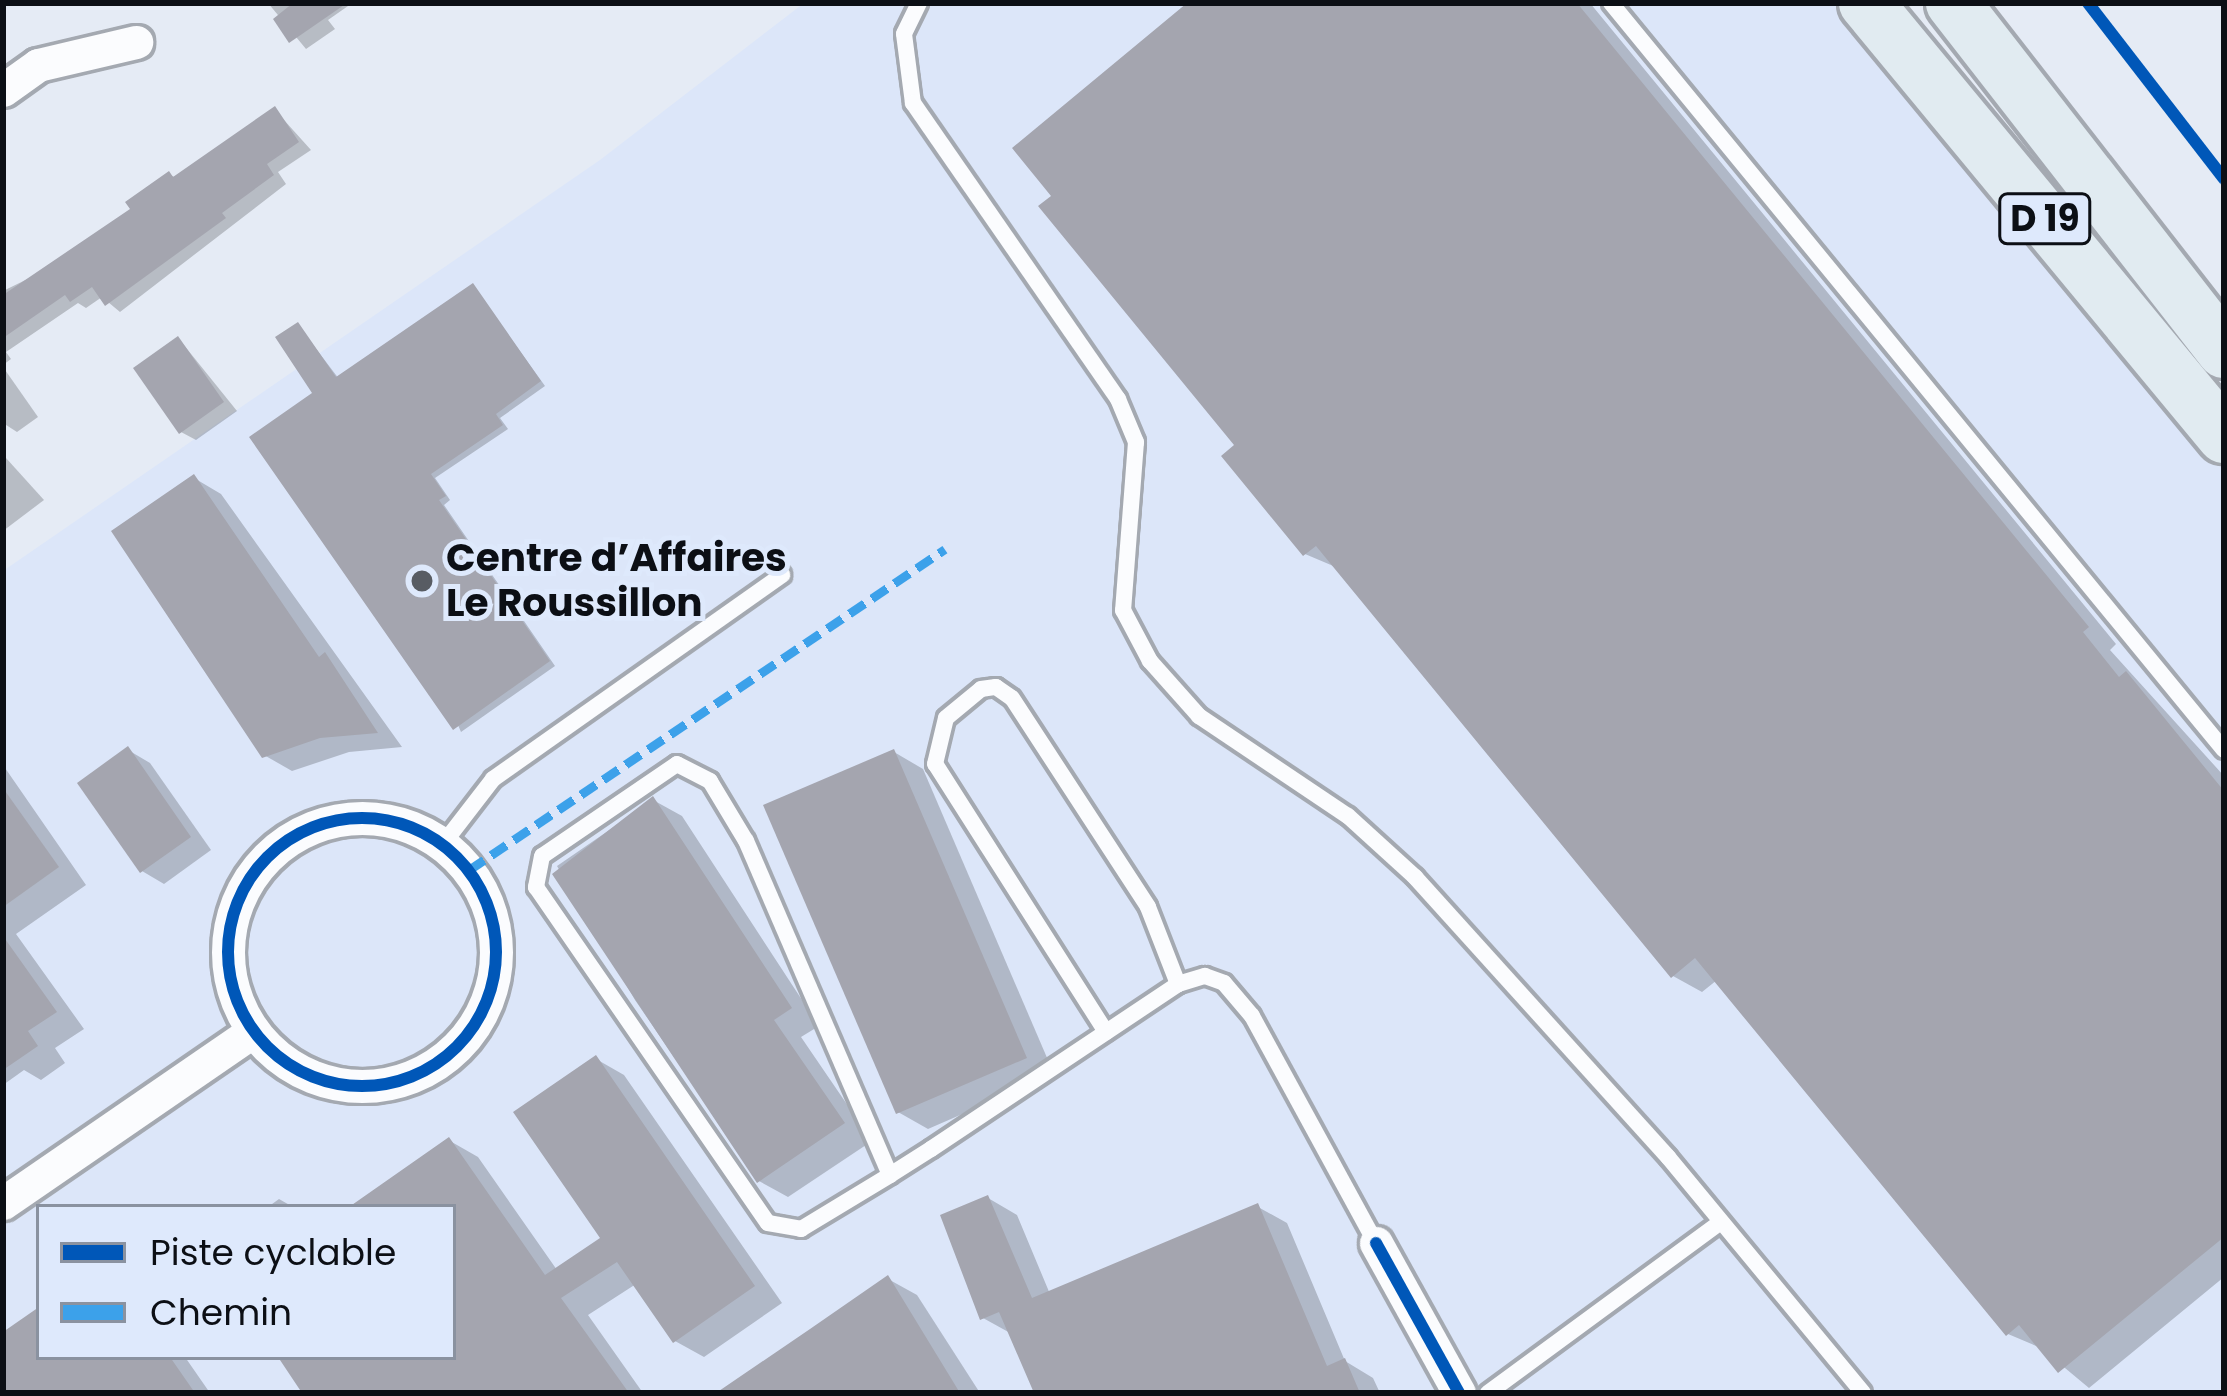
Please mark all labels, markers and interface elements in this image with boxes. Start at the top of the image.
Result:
road number: D 19 [1997,189,2093,249]
place label: Centre d’Affaires Le Roussillon [446,536,787,627]
marker: Centre d’Affaires Le Roussillon [409,568,435,594]
legend [36,1204,456,1360]
text: Piste cyclable [150,1227,396,1278]
text: Chemin [150,1287,292,1338]

